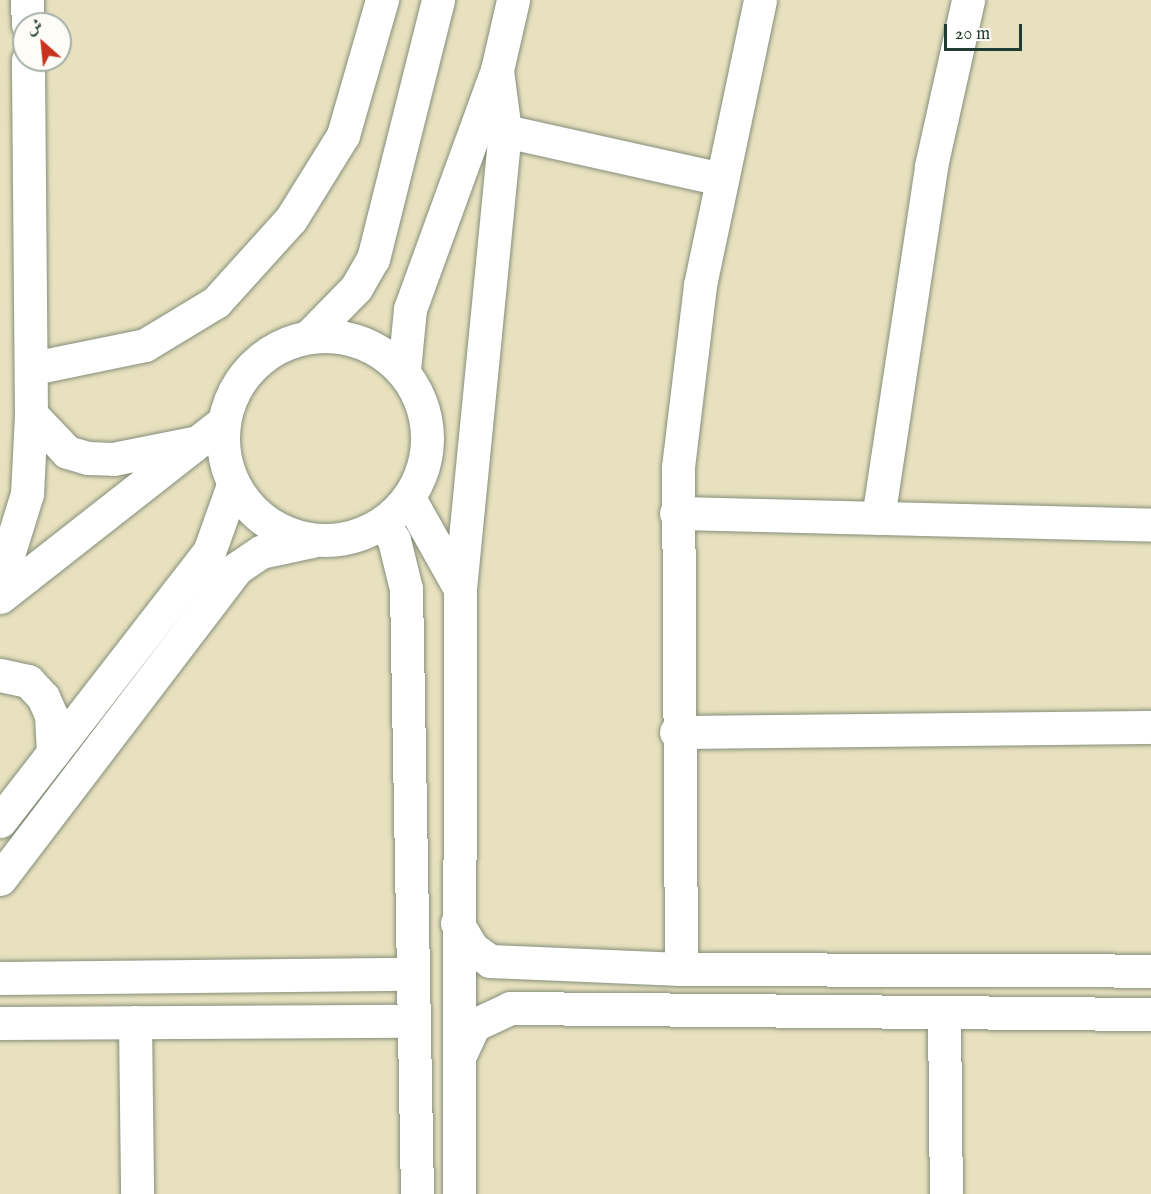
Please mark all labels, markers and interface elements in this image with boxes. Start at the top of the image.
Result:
north arrow [12,12,72,72]
scale bar [947,12,1025,50]
text: ش [23,15,46,40]
text: 20 m [955,23,990,46]

